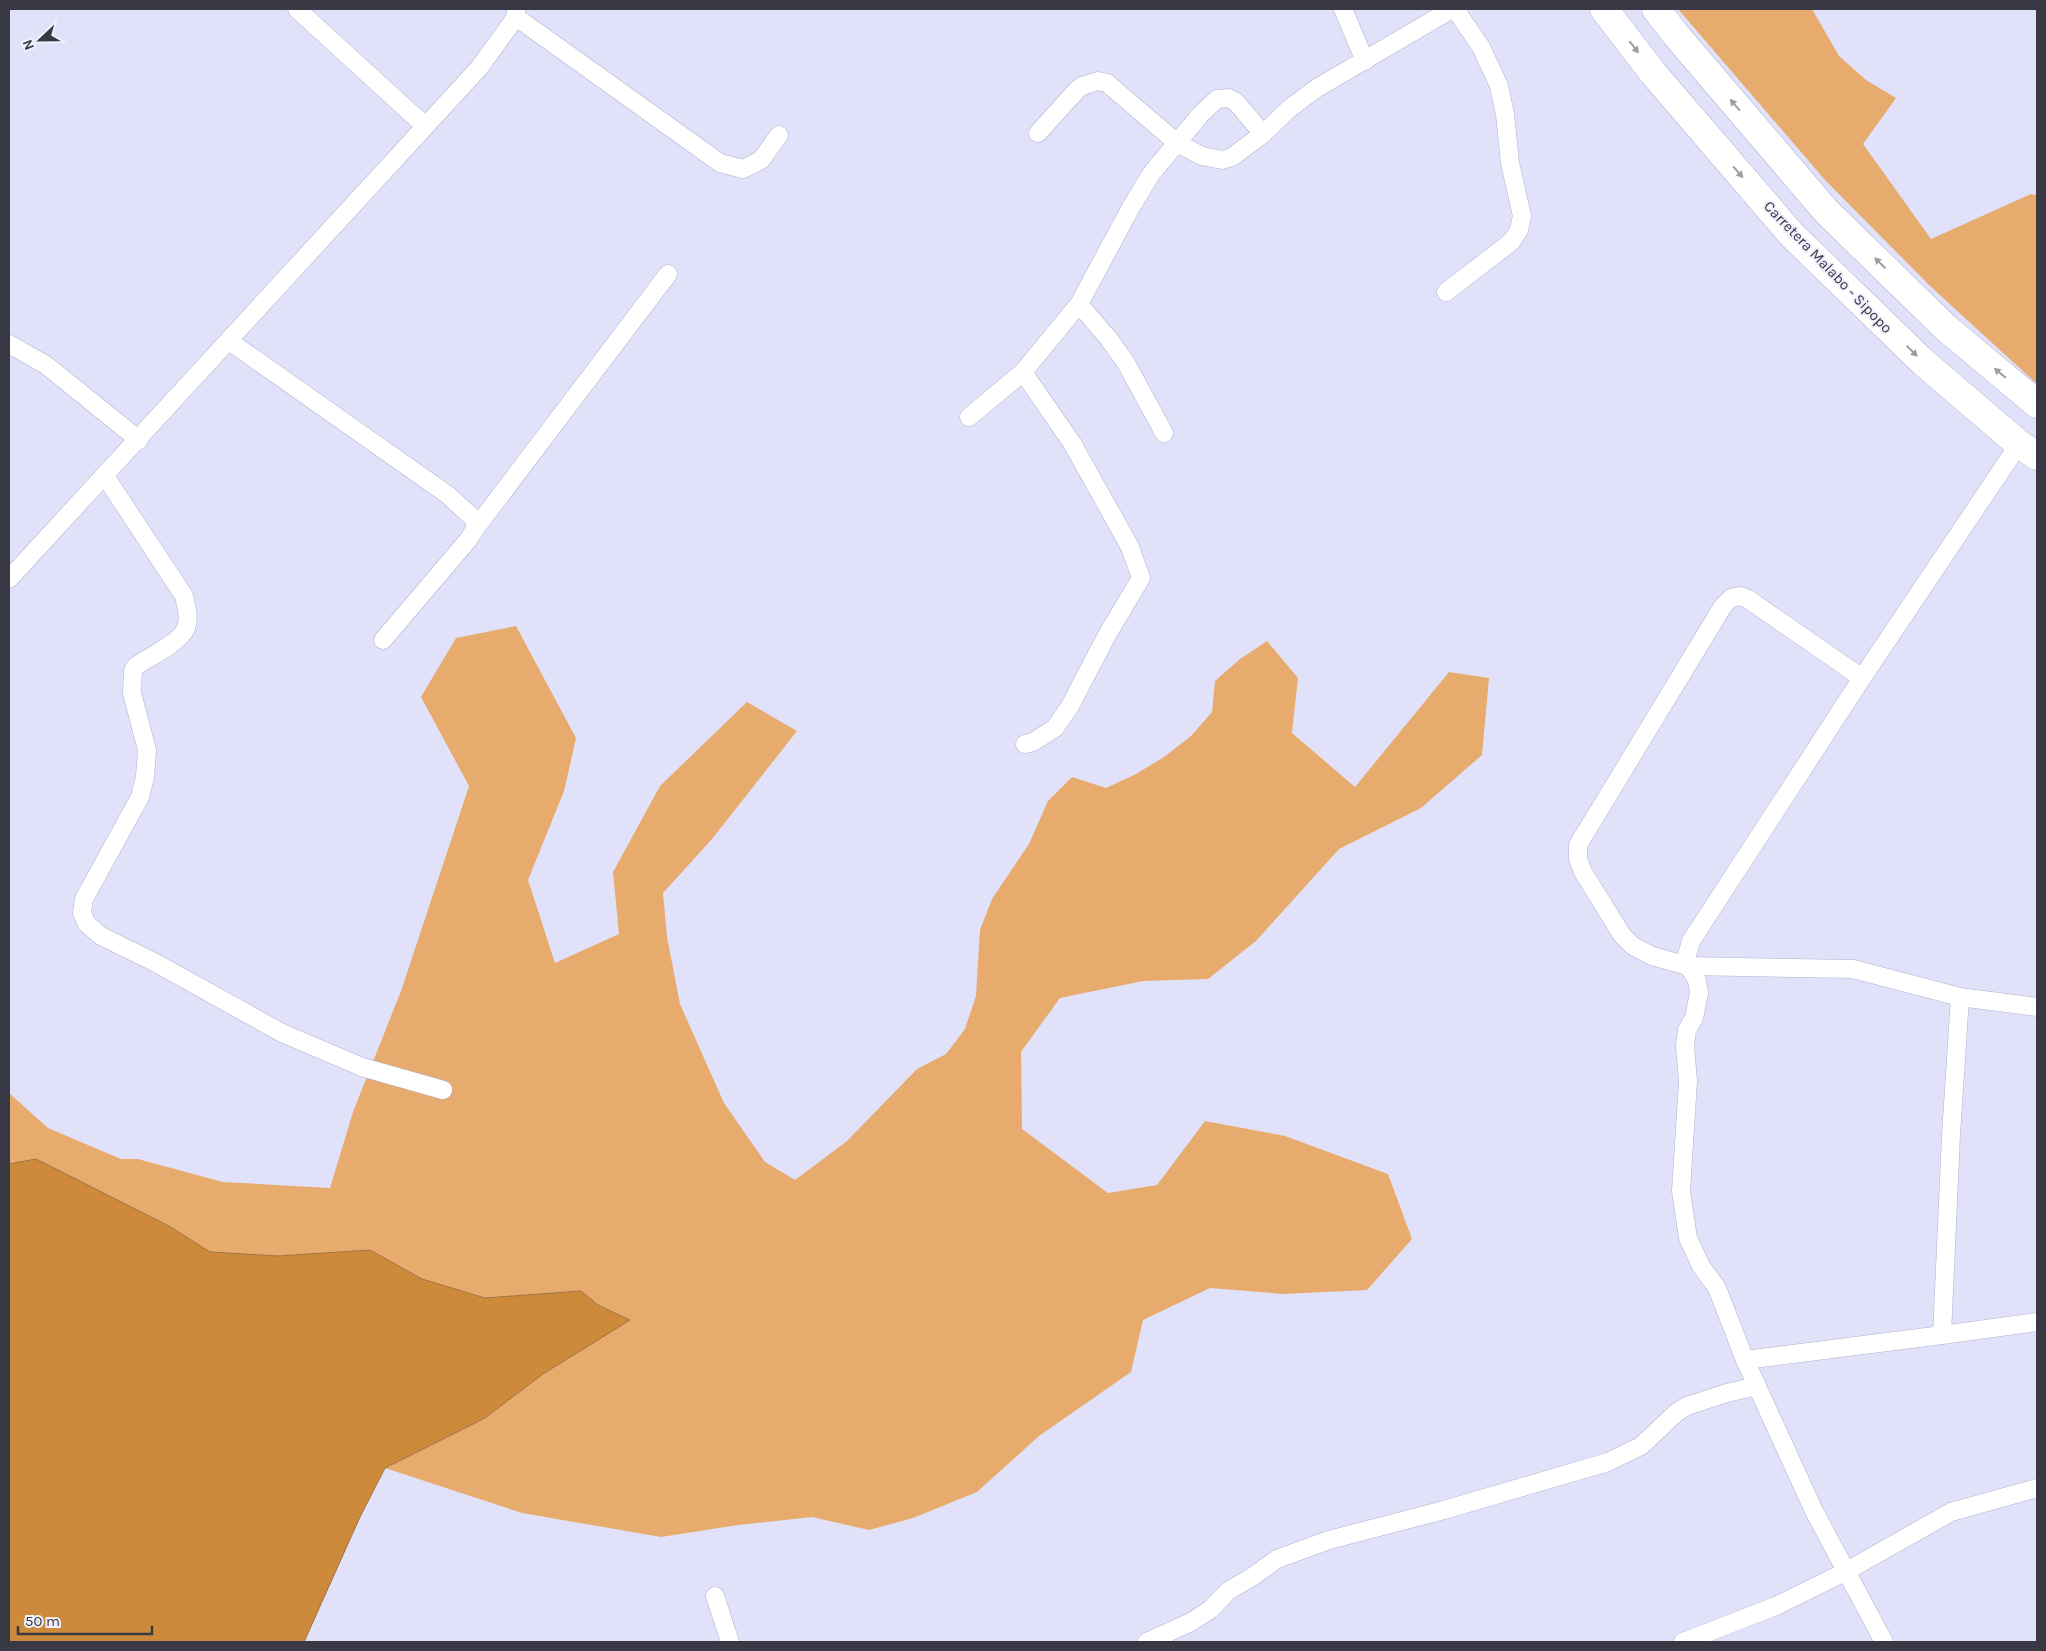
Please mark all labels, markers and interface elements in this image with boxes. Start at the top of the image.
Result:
north arrow [15,15,65,65]
text: N [19,37,38,53]
one-way arrow [1628,40,1639,53]
one-way arrow [1729,99,1741,111]
one-way arrow [1733,165,1744,178]
street label: Carretera Malabo - Sipopo [1760,197,1896,337]
one-way arrow [1874,257,1886,269]
one-way arrow [1906,345,1918,357]
one-way arrow [1994,367,2007,378]
scale bar [18,1604,151,1636]
text: 50 m [25,1612,60,1630]

